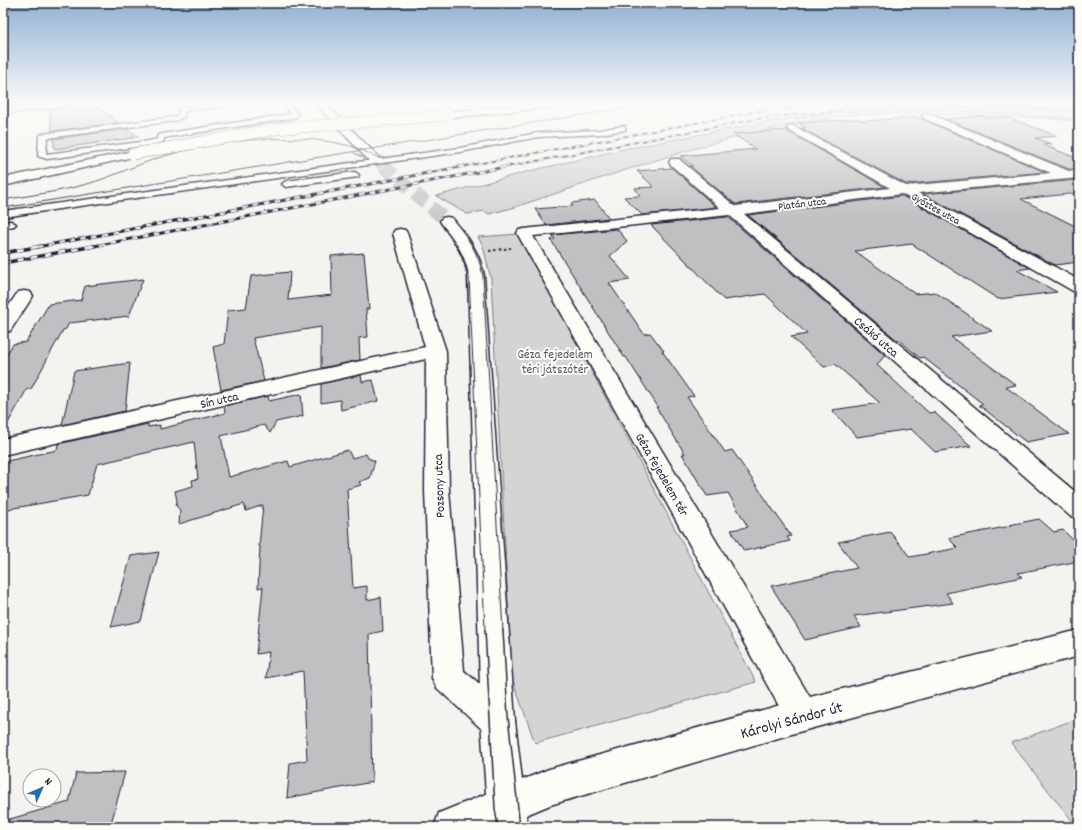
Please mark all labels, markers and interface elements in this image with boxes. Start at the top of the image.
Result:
street label: Győztes utca [908,190,963,230]
street label: Platán utca [777,194,828,216]
street label: Csákó utca [849,313,903,363]
park label: Géza fejedelem téri játszótér [517,346,593,380]
street label: Sín utca [199,388,241,415]
street label: Géza fejedelem tér [629,430,692,521]
street label: Pozsony utca [430,453,451,518]
street label: Károlyi Sándor út [738,697,845,746]
north arrow [22,768,62,808]
text: N [40,775,56,790]

